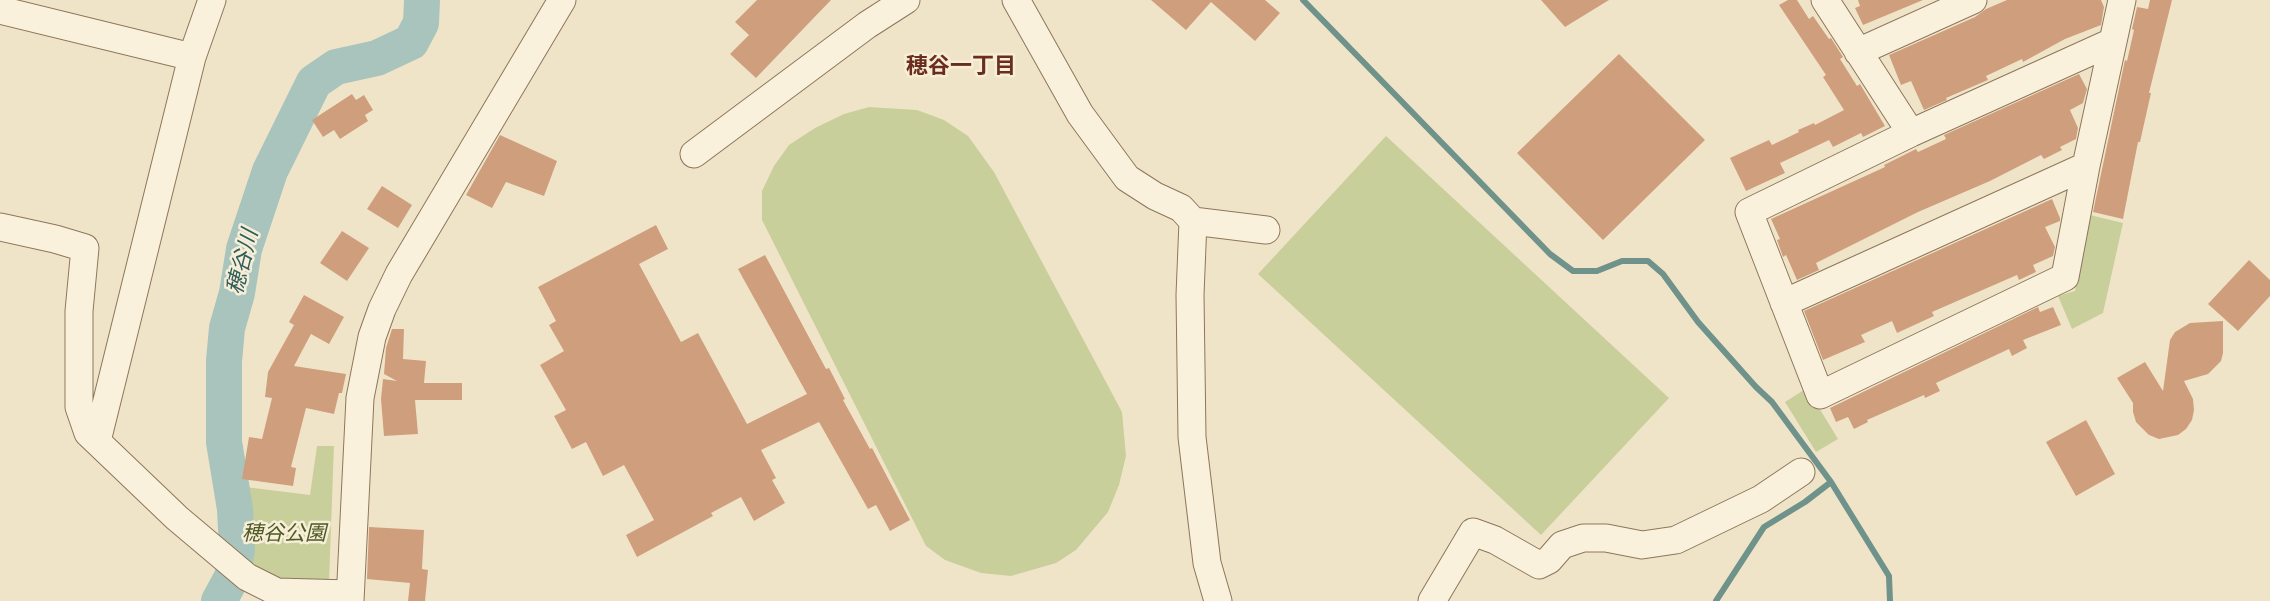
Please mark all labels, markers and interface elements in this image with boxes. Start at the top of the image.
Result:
district label: 穂谷一丁目 [906,54,1016,80]
water label: 穂谷川 [222,227,264,297]
park label: 穂谷公園 [242,521,326,547]

